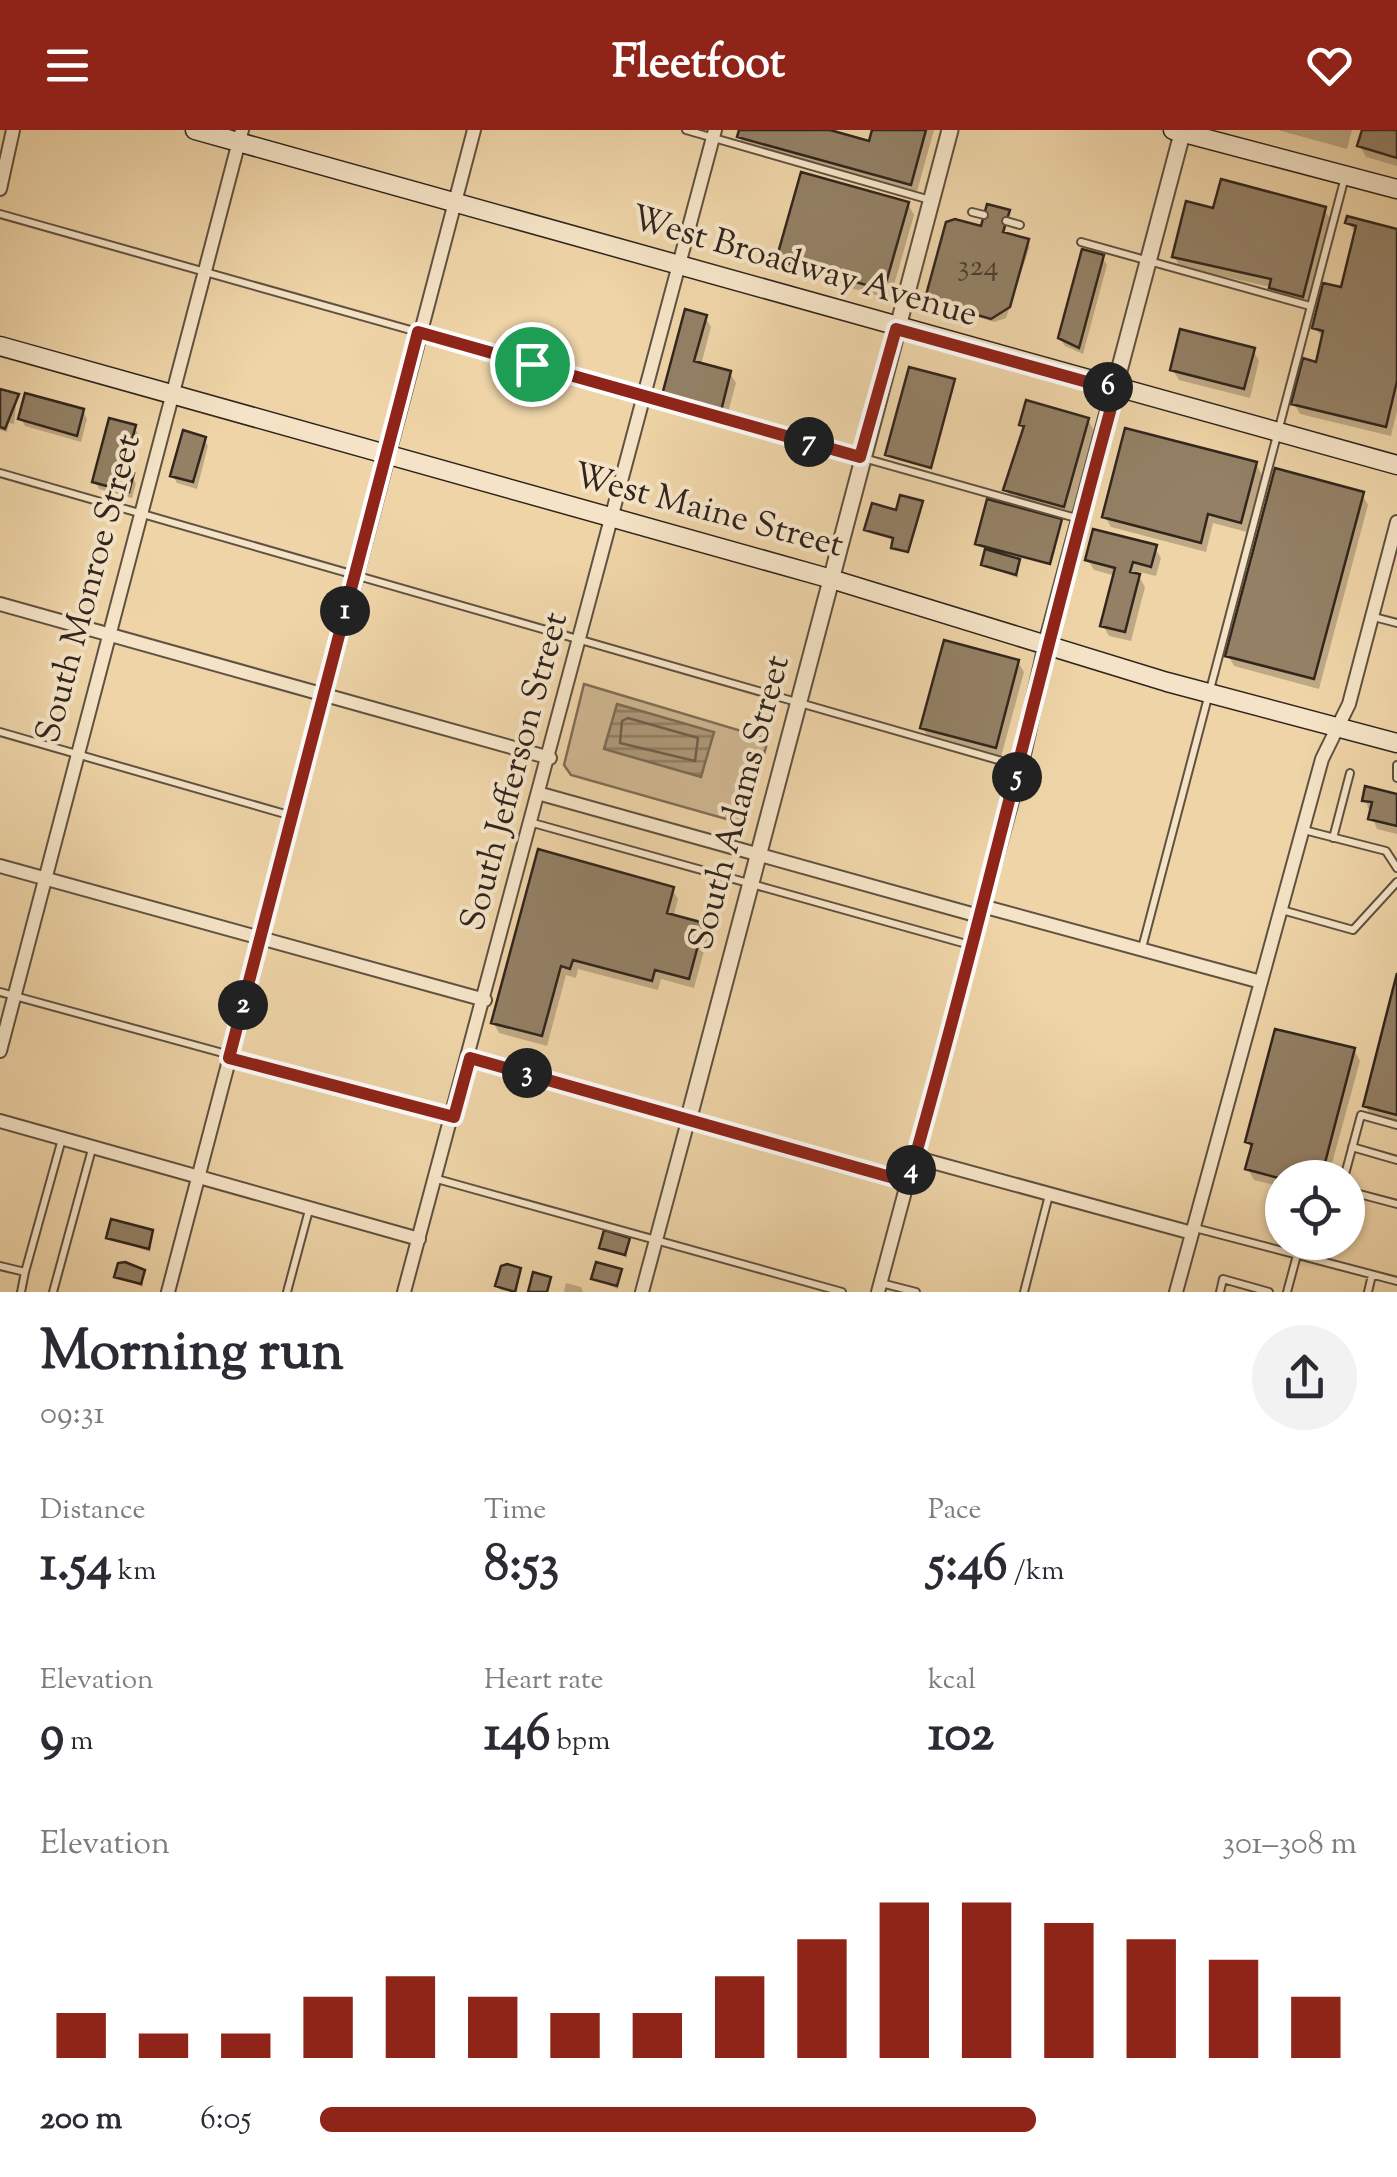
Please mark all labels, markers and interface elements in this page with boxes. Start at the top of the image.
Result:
text: Fleetfoot [612,33,785,98]
icon: menu [40,38,95,93]
icon: heart [1302,38,1357,93]
street label: West Broadway Avenue [625,194,983,342]
house number: 324 [957,246,999,289]
pin [490,322,575,407]
icon: arrive [505,337,560,392]
pin: 6 [1083,362,1133,412]
text: 6 [1101,367,1115,407]
pin: 7 [784,417,834,467]
text: 7 [802,422,816,462]
street label: South Monroe Street [24,429,156,749]
street label: West Maine Street [567,451,849,573]
pin: 1 [320,586,370,636]
text: 1 [340,591,350,631]
street label: South Jefferson Street [449,607,583,937]
street label: South Adams Street [677,650,805,956]
pin: 5 [992,752,1042,802]
text: 5 [1012,757,1022,797]
pin: 2 [218,980,268,1030]
text: 2 [236,985,250,1025]
pin: 3 [502,1048,552,1098]
text: 3 [521,1053,533,1093]
pin: 4 [886,1145,936,1195]
text: 4 [904,1150,918,1190]
map controls [1265,1160,1365,1260]
button: locate [1265,1160,1365,1260]
text: Morning run [40,1315,344,1394]
button: share [1252,1325,1357,1430]
text: 09:31 [40,1392,105,1438]
text: Distance [40,1491,146,1531]
text: Time [484,1491,546,1531]
text: Pace [928,1491,982,1531]
text: 1.54 [40,1531,112,1603]
text: 8:53 [484,1531,559,1603]
text: 5:46 [928,1531,1008,1603]
text: km [112,1552,156,1592]
text: /km [1008,1552,1064,1592]
text: Elevation [40,1661,154,1701]
text: Heart rate [484,1661,604,1701]
text: kcal [928,1661,976,1701]
text: 9 [40,1701,64,1773]
text: 146 [484,1701,551,1773]
text: 102 [928,1701,994,1773]
text: m [64,1722,93,1762]
text: bpm [551,1722,610,1762]
text: Elevation [40,1822,170,1868]
text: 301–308 m [1222,1822,1357,1868]
text: 200 m [40,2097,122,2143]
text: 6:05 [200,2097,251,2143]

